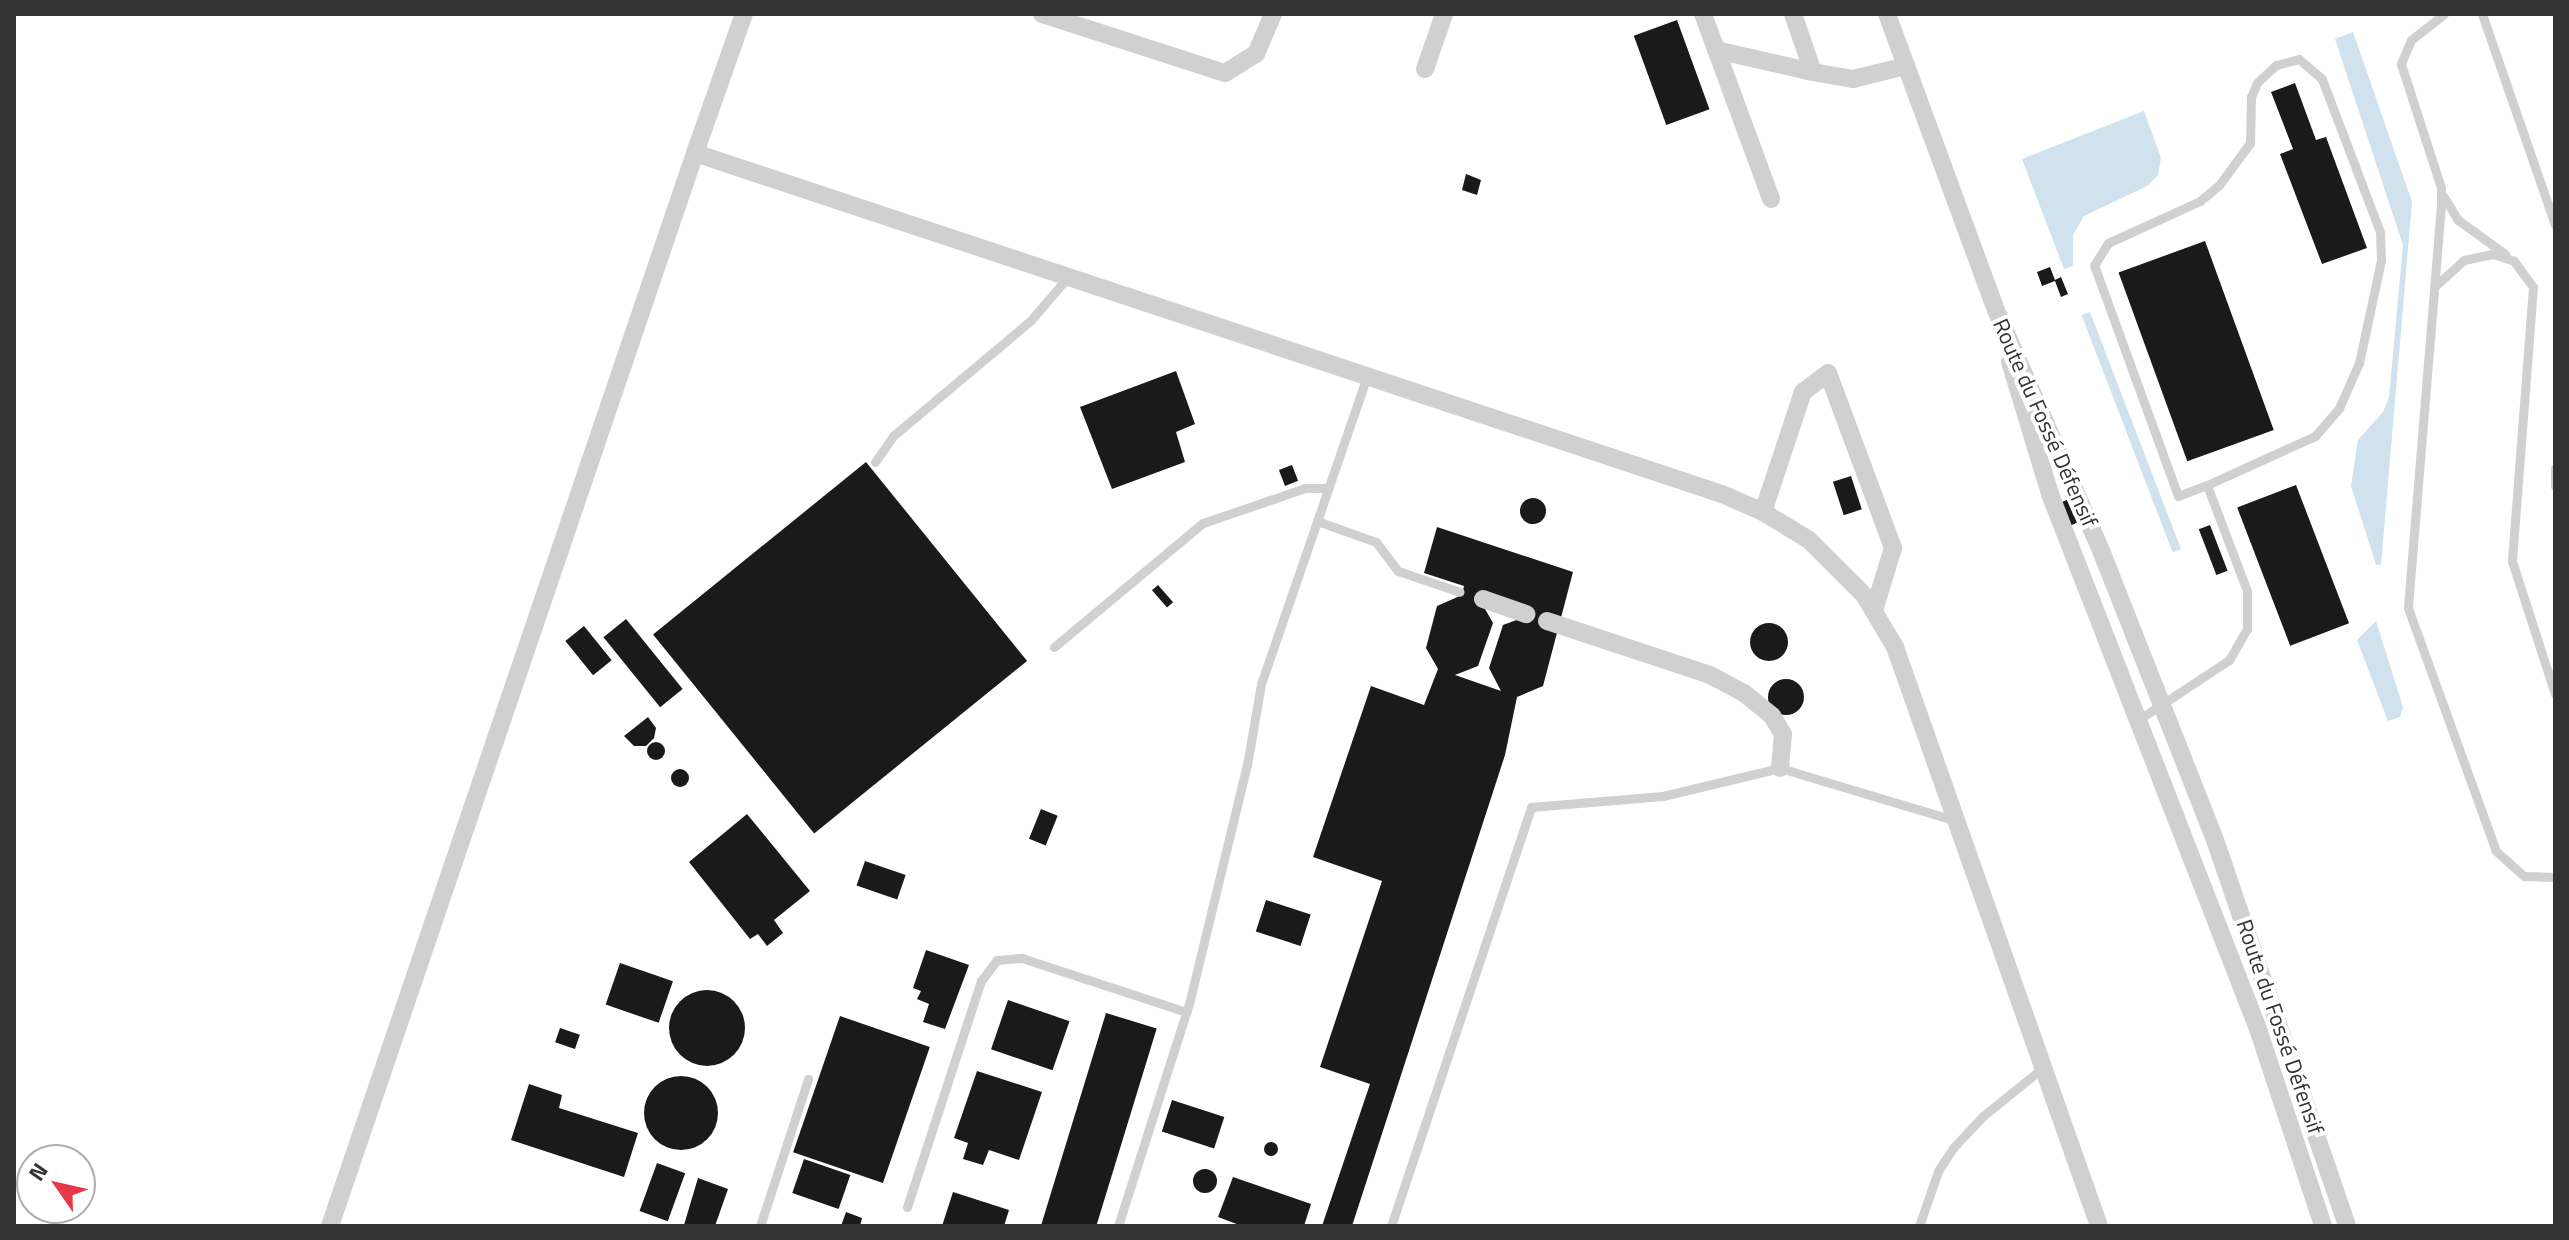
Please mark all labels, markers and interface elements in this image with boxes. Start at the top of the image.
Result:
street label: Route du Fossé Défensif [1987,315,2103,531]
street label: Route du Fossé Défensif [2231,916,2329,1138]
north arrow [16,1144,96,1224]
text: N [19,1156,56,1188]

